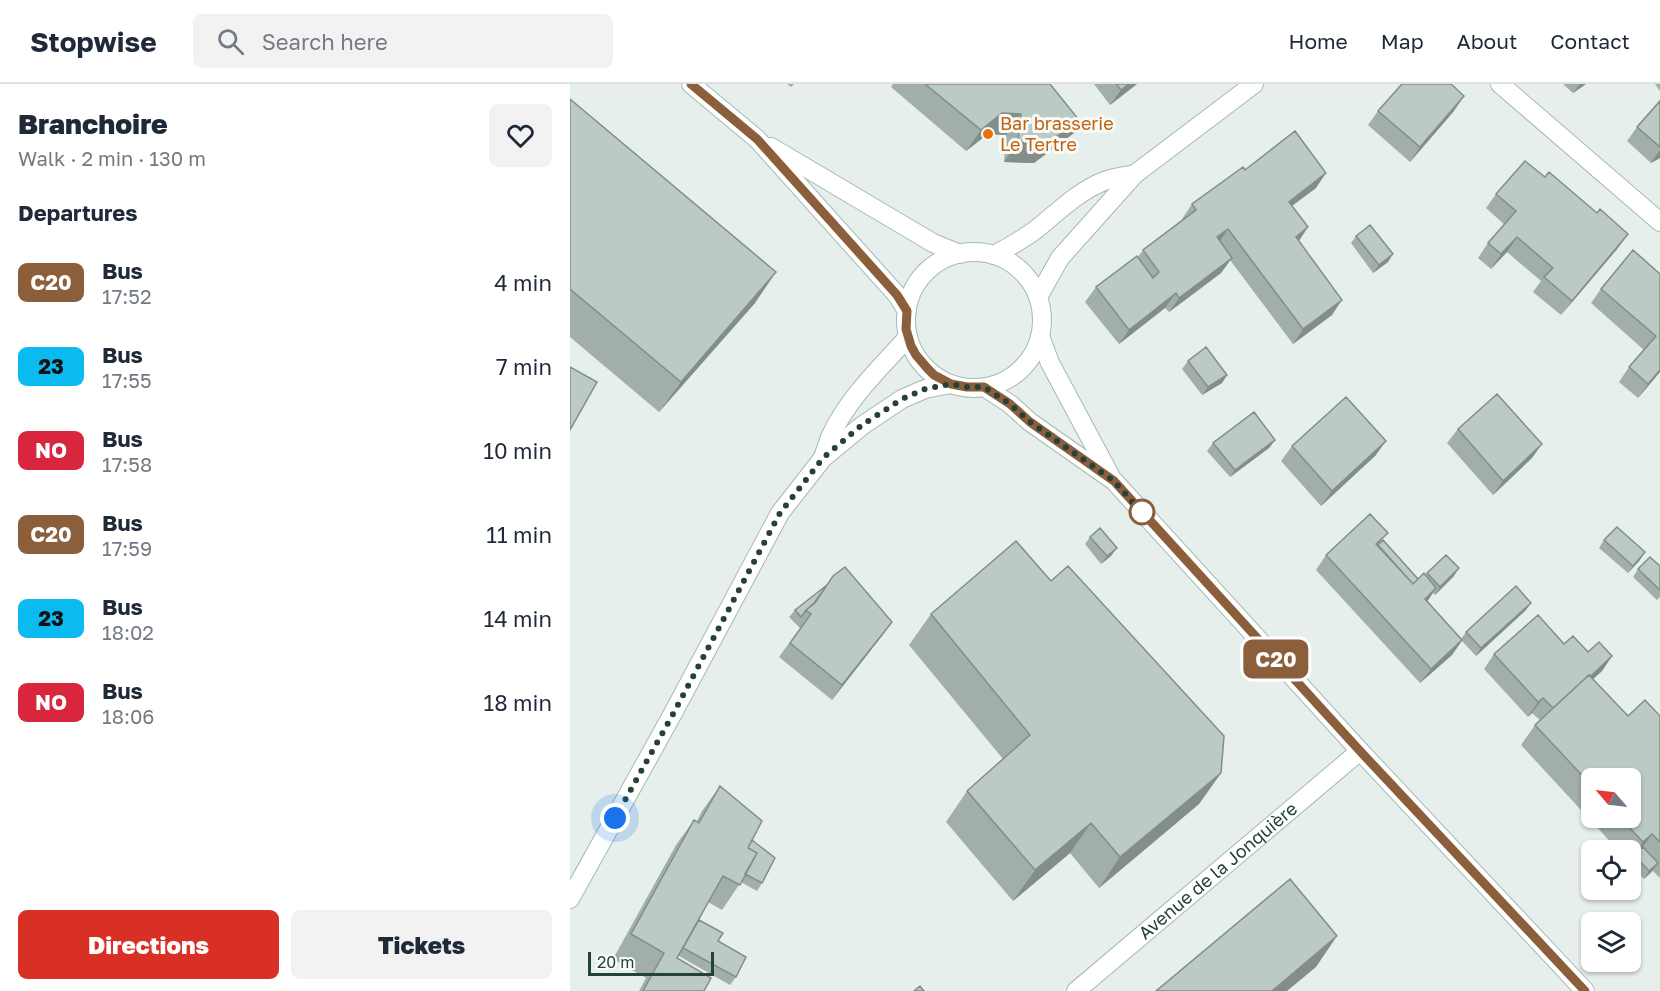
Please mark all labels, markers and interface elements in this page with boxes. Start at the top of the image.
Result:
search box [193,14,613,68]
text: Stopwise [30,25,157,58]
icon: search [214,25,247,58]
text: Search here [262,28,388,55]
text: Home [1288,28,1348,54]
text: Map [1381,28,1424,54]
text: About [1457,28,1517,54]
text: Contact [1550,28,1630,54]
button: heart [489,104,552,167]
text: Branchoire [18,107,168,140]
place label: Bar brasserie Le Tertre [1000,112,1114,155]
marker: Bar brasserie Le Tertre [981,127,995,141]
text: Walk · 2 min · 130 m [18,146,206,170]
text: Departures [18,199,137,226]
text: Bus [102,257,143,284]
text: C20 [30,269,72,295]
text: 4 min [494,269,552,296]
text: 17:52 [102,284,152,308]
text: Bus [102,341,143,368]
text: 23 [38,353,64,379]
text: 7 min [496,353,552,380]
text: 17:55 [102,368,152,392]
text: Bus [102,425,143,452]
text: NO [35,437,67,463]
text: 10 min [483,437,552,464]
text: 17:58 [102,452,152,476]
unlabelled marker [1129,499,1155,525]
text: Bus [102,509,143,536]
text: C20 [30,521,72,547]
text: 11 min [486,521,552,548]
text: 17:59 [102,536,152,560]
text: Bus [102,593,143,620]
text: 23 [38,605,64,631]
text: 14 min [484,605,552,632]
text: 18:02 [102,620,154,644]
line badge: C20 [1242,640,1310,678]
text: C20 [1255,646,1297,672]
text: Bus [102,677,143,704]
text: NO [35,689,67,715]
text: 18 min [484,689,552,716]
text: 18:06 [102,704,154,728]
north arrow [1581,768,1641,828]
map controls [1581,768,1641,972]
street label: Avenue de la Jonquière [1134,797,1301,943]
your location [600,803,630,833]
button: locate [1581,840,1641,900]
button: Directions [18,910,279,979]
button: Tickets [291,910,552,979]
button: layers [1581,912,1641,972]
scale bar [588,949,714,976]
text: 20 m [597,952,634,972]

